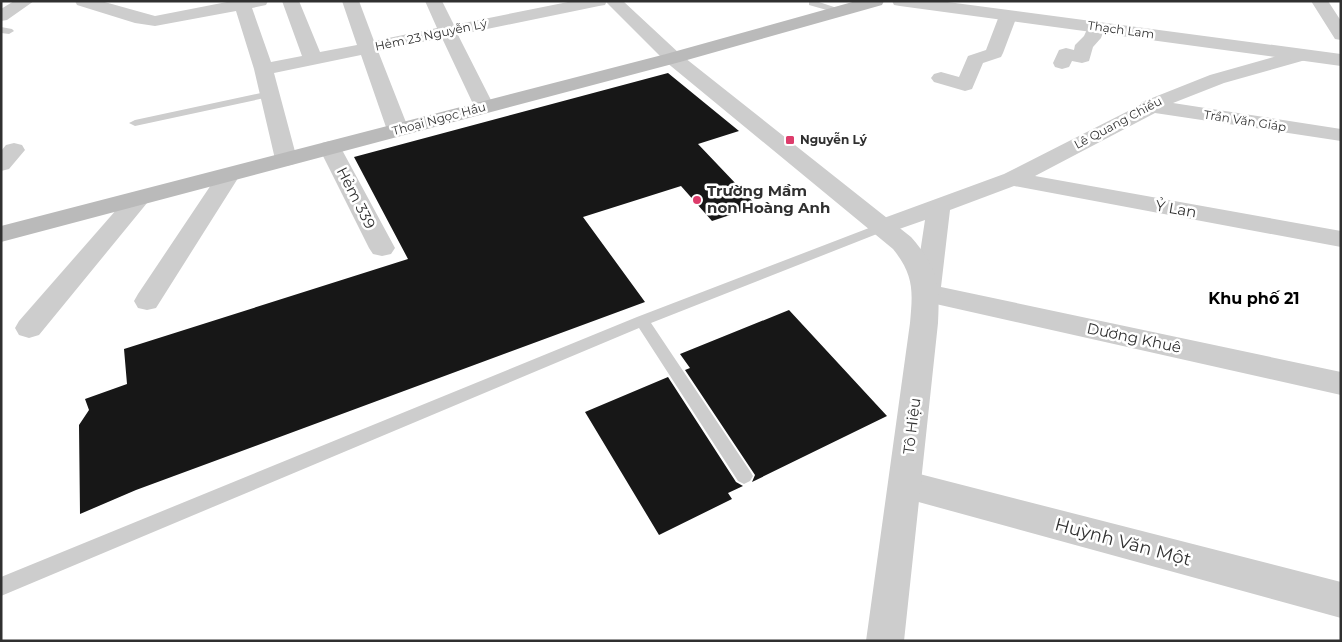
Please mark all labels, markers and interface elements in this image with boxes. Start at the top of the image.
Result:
street label: Hẻm 23 Nguyễn Lý [374,15,489,54]
street label: Thạch Lam [1087,17,1155,42]
street label: Lê Quang Chiểu [1071,93,1164,152]
street label: Thoại Ngọc Hầu [390,99,487,138]
street label: Trần Văn Giáp [1203,107,1287,134]
place label: Nguyễn Lý [800,132,868,147]
marker: Nguyễn Lý [784,134,796,146]
street label: Hẻm 339 [333,164,380,232]
place label: Trường Mầm non Hoàng Anh [707,181,830,217]
marker: Trường Mầm non Hoàng Anh [691,194,703,206]
street label: Ỷ Lan [1154,196,1198,221]
district label: Khu phố 21 [1208,289,1300,308]
street label: Dương Khuê [1085,318,1183,357]
street label: Tô Hiệu [899,397,924,455]
street label: Huỳnh Văn Một [1052,513,1194,571]

